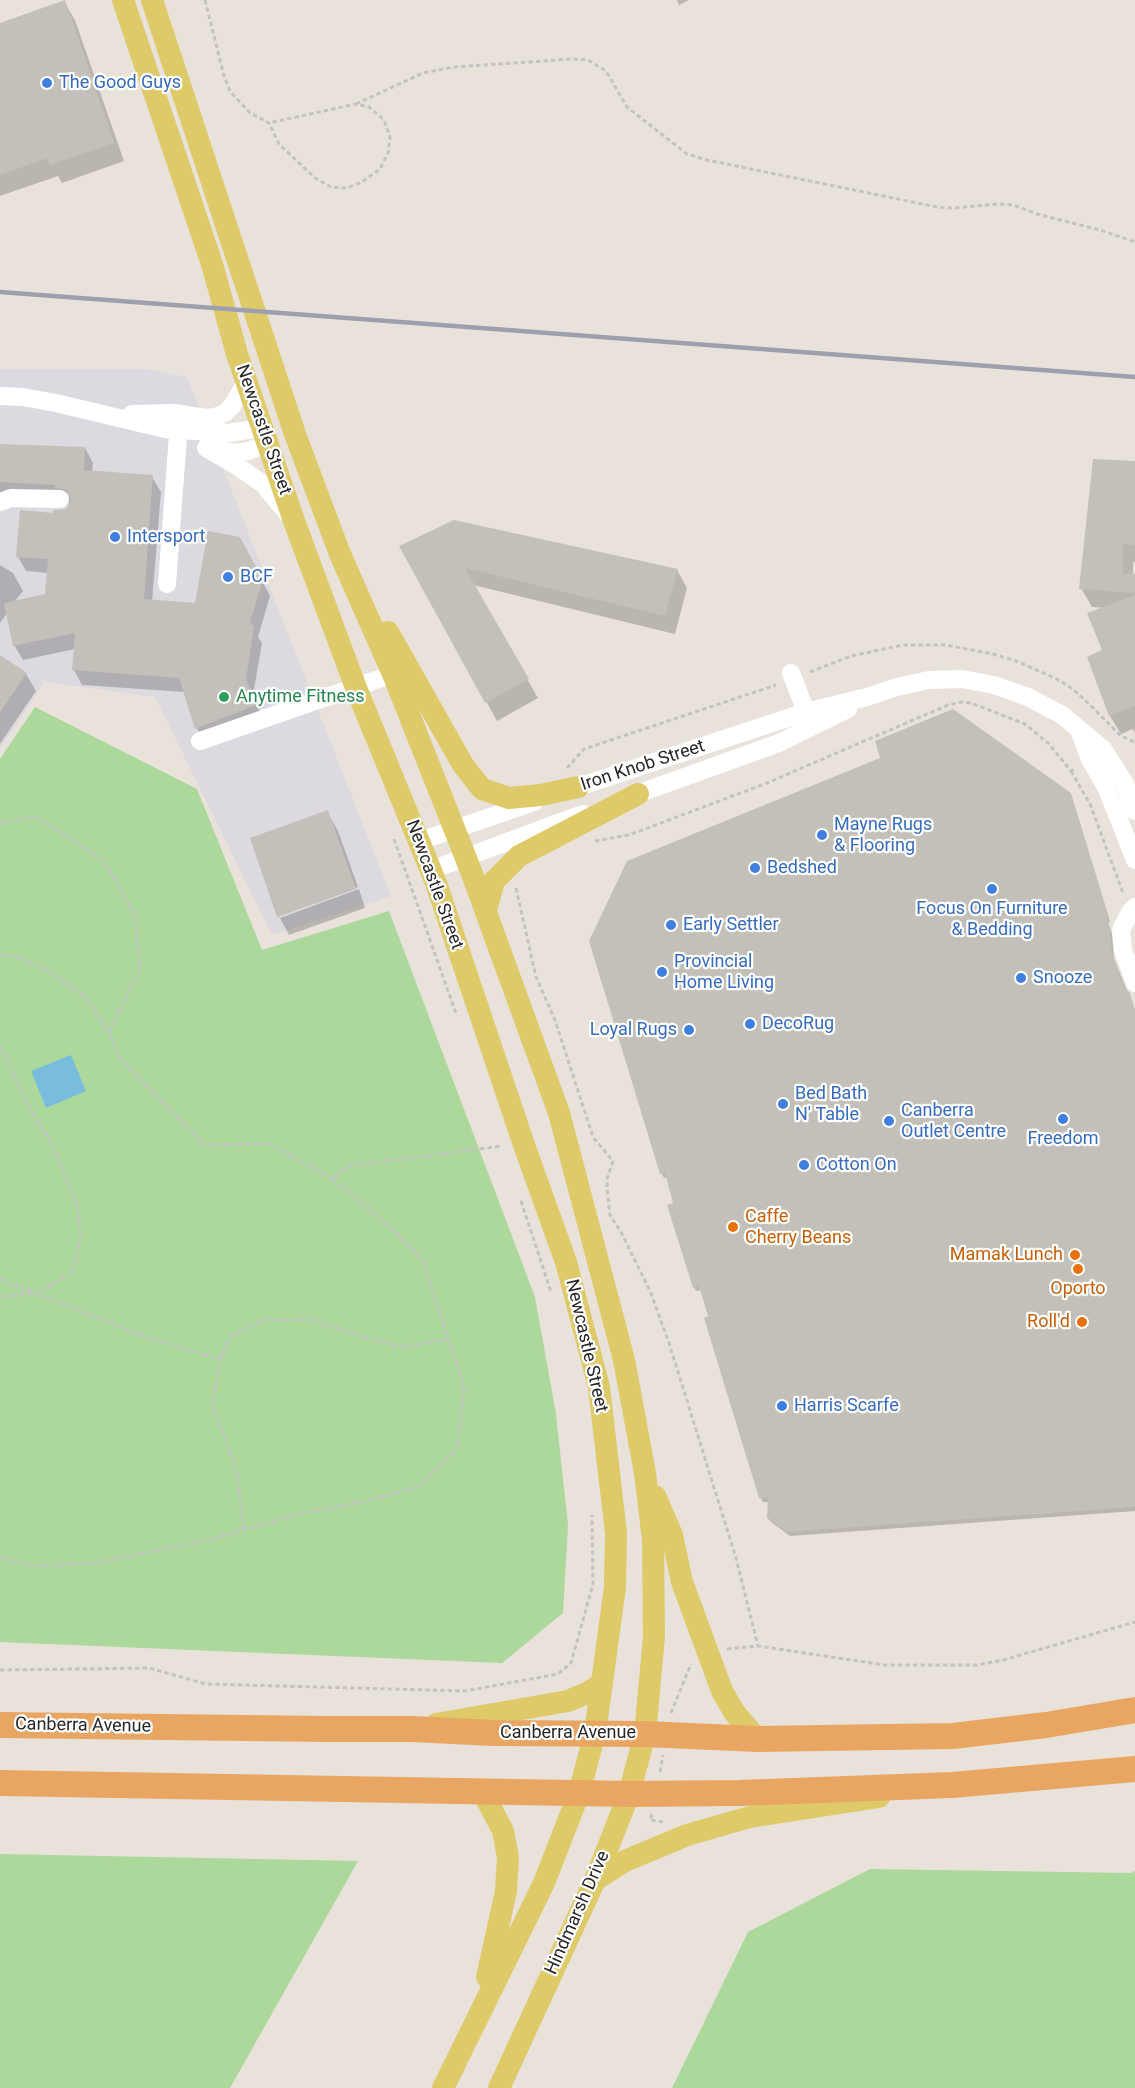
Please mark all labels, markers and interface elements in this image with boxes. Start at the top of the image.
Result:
place label: The Good Guys [59,72,181,94]
marker: The Good Guys [40,76,54,90]
street label: Newcastle Street [231,362,295,498]
place label: Intersport [127,526,205,548]
marker: Intersport [108,530,122,544]
place label: BCF [240,566,273,588]
marker: BCF [221,570,235,584]
place label: Anytime Fitness [236,686,365,708]
marker: Anytime Fitness [217,690,231,704]
street label: Iron Knob Street [578,736,708,796]
place label: Mayne Rugs & Flooring [834,814,932,856]
street label: Newcastle Street [401,817,467,953]
marker: Mayne Rugs & Flooring [815,828,829,842]
place label: Bedshed [767,857,837,879]
marker: Bedshed [748,861,762,875]
marker: Focus On Furniture & Bedding [985,882,999,896]
place label: Focus On Furniture & Bedding [916,898,1068,940]
place label: Early Settler [683,914,779,936]
marker: Early Settler [664,918,678,932]
place label: Provincial Home Living [674,951,774,994]
marker: Provincial Home Living [655,965,669,979]
place label: Snooze [1033,967,1092,989]
marker: Snooze [1014,971,1028,985]
place label: DecoRug [762,1013,834,1035]
marker: DecoRug [743,1017,757,1031]
place label: Loyal Rugs [590,1019,677,1041]
marker: Loyal Rugs [682,1023,696,1037]
place label: Bed Bath N' Table [795,1083,867,1126]
marker: Bed Bath N' Table [776,1097,790,1111]
place label: Canberra Outlet Centre [901,1100,1006,1142]
marker: Freedom [1056,1112,1070,1126]
marker: Canberra Outlet Centre [882,1114,896,1128]
place label: Freedom [1028,1128,1098,1150]
place label: Cotton On [816,1154,897,1176]
marker: Cotton On [797,1158,811,1172]
place label: Caffe Cherry Beans [745,1206,851,1248]
marker: Caffe Cherry Beans [726,1220,740,1234]
place label: Mamak Lunch [950,1244,1063,1266]
marker: Mamak Lunch [1068,1248,1082,1262]
marker: Oporto [1071,1262,1085,1276]
street label: Newcastle Street [560,1277,612,1415]
place label: Oporto [1050,1278,1106,1300]
place label: Roll'd [1027,1311,1070,1333]
marker: Roll'd [1075,1315,1089,1329]
place label: Harris Scarfe [794,1395,899,1417]
marker: Harris Scarfe [775,1399,789,1413]
street label: Canberra Avenue [15,1714,151,1738]
street label: Canberra Avenue [500,1722,636,1744]
street label: Hindmarsh Drive [541,1848,615,1978]

